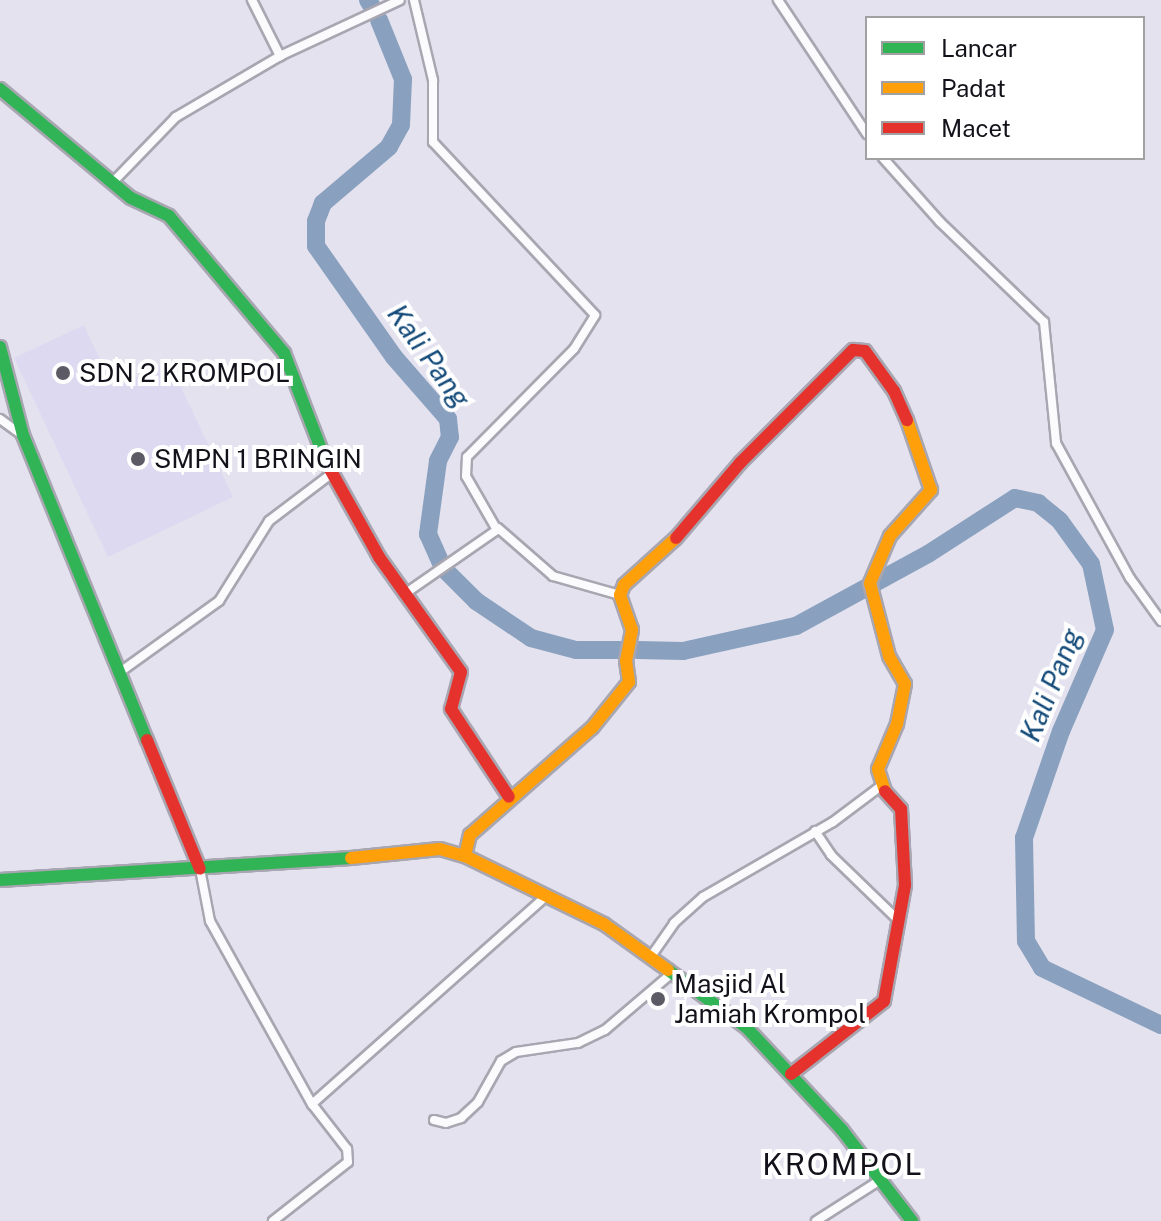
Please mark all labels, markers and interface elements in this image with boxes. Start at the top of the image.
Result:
legend [865,16,1145,160]
text: Lancar [941,34,1017,62]
text: Padat [941,74,1006,102]
text: Macet [941,114,1011,142]
water label: Kali Pang [380,298,478,414]
place label: SDN 2 KROMPOL [79,357,290,389]
marker: SDN 2 KROMPOL [54,364,72,382]
place label: SMPN 1 BRINGIN [154,443,362,475]
marker: SMPN 1 BRINGIN [129,450,147,468]
water label: Kali Pang [1013,624,1089,746]
place label: Masjid Al Jamiah Krompol [674,968,866,1030]
marker: Masjid Al Jamiah Krompol [649,990,667,1008]
district label: KROMPOL [762,1146,924,1182]

